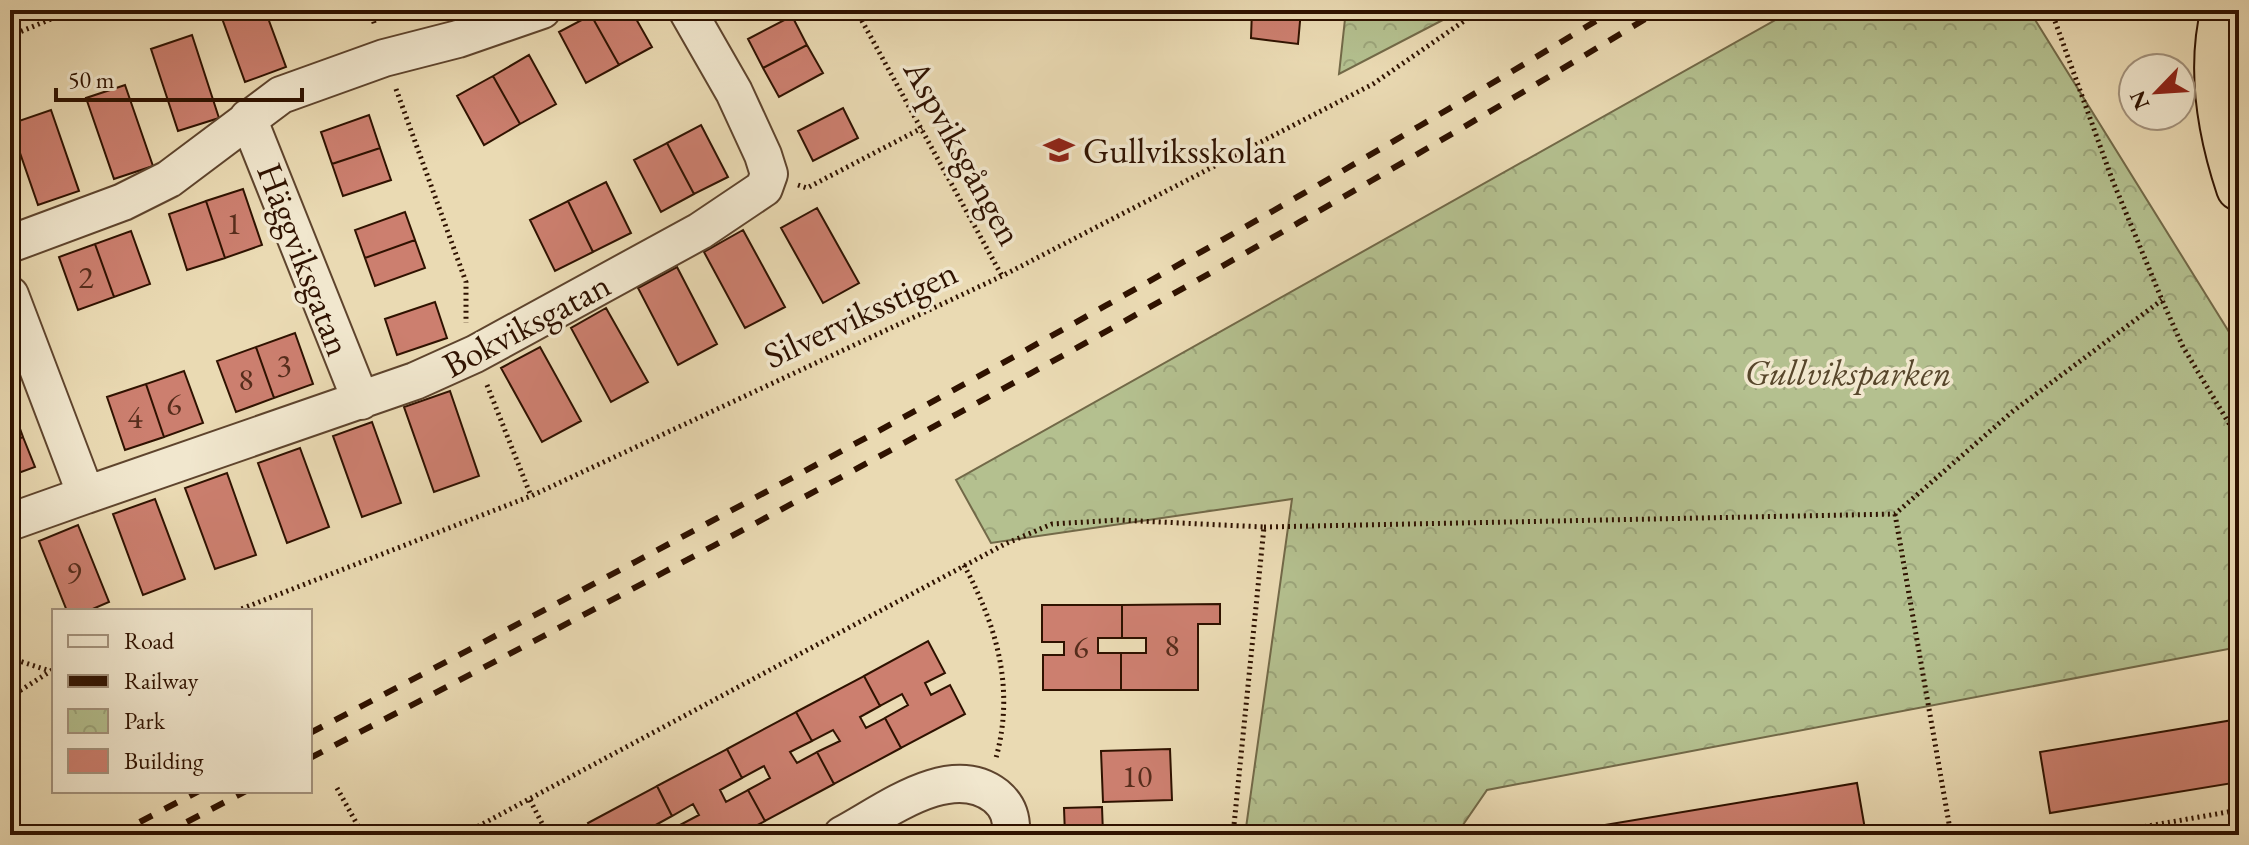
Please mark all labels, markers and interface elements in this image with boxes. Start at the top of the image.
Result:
street label: Aspviksgången [893,50,1034,254]
scale bar [56,52,302,102]
north arrow [2117,52,2197,132]
text: 50 m [68,64,115,95]
text: N [2122,86,2156,114]
place label: Gullviksskolan [1083,127,1286,174]
school or university icon: Gullviksskolan [1042,133,1076,167]
street label: Häggviksgatan [246,156,363,362]
house number: 1 [226,202,242,244]
street label: Silverviksstigen [756,248,965,379]
house number: 2 [78,256,94,298]
street label: Bokviksgatan [434,261,618,388]
house number: 3 [276,344,292,386]
park label: Gullviksparken [1744,349,1952,396]
house number: 8 [238,358,254,400]
house number: 6 [166,383,182,425]
house number: 4 [127,396,143,438]
house number: 9 [66,551,82,593]
legend [52,609,312,793]
house number: 8 [1164,624,1180,666]
text: Road [124,625,175,656]
house number: 6 [1073,626,1089,668]
text: Railway [124,665,199,696]
text: Park [124,705,166,736]
text: Building [124,745,204,776]
house number: 10 [1122,755,1152,797]

